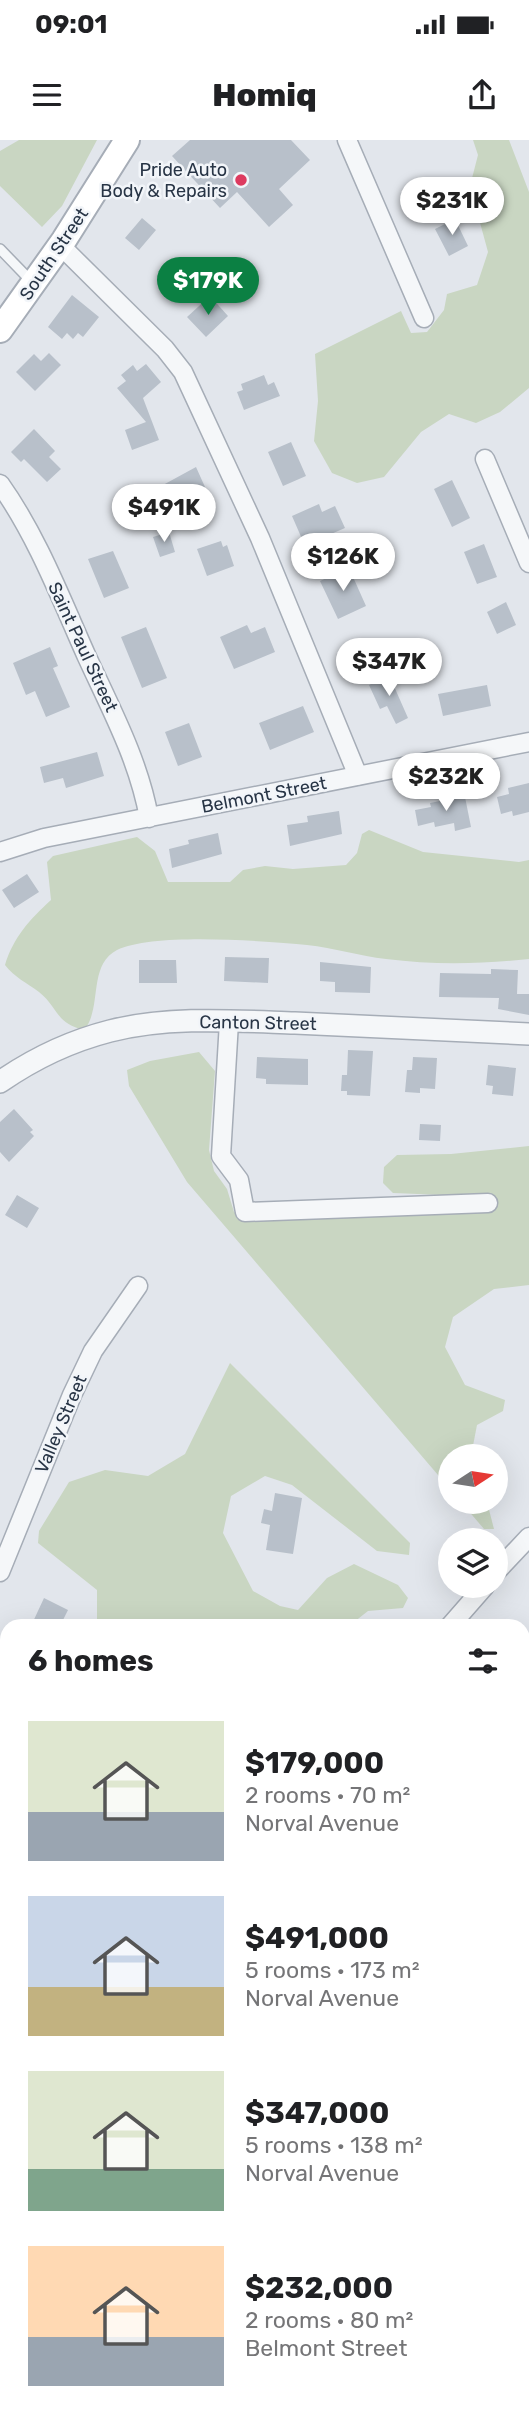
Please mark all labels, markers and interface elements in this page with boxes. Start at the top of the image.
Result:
text: 09:01 [35,9,108,40]
icon: menu [28,76,66,114]
text: Homiq [212,76,317,114]
icon: share [463,76,501,114]
place label: Pride Auto Body & Repairs [100,159,227,202]
marker: Pride Auto Body & Repairs [233,172,249,188]
pin: $231K [403,178,501,237]
text: $231K [416,186,488,214]
street label: South Street [15,204,93,304]
pin: $179K [159,258,257,317]
text: $179K [173,266,243,294]
pin: $491K [115,484,213,544]
text: $491K [128,493,200,521]
pin: $126K [294,533,392,593]
text: $126K [307,542,379,570]
street label: Saint Paul Street [43,579,123,715]
pin: $347K [340,638,438,698]
text: $347K [352,647,426,675]
pin: $232K [397,754,495,813]
text: $232K [408,762,484,790]
street label: Belmont Street [200,772,328,818]
street label: Canton Street [199,1011,317,1035]
street label: Valley Street [30,1371,92,1477]
north arrow [438,1444,508,1514]
map controls [438,1444,508,1598]
button: layers [438,1528,508,1598]
icon: filters [464,1642,502,1680]
text: 6 homes [28,1643,154,1679]
text: $179,000 [245,1745,384,1781]
icon: home [84,1749,168,1833]
text: 2 rooms · 70 m² [245,1781,410,1809]
text: Norval Avenue [245,1809,399,1837]
text: $491,000 [245,1920,389,1956]
icon: home [84,1924,168,2008]
text: 5 rooms · 173 m² [245,1956,420,1984]
text: Norval Avenue [245,1984,399,2012]
text: $347,000 [245,2095,389,2131]
icon: home [84,2099,168,2183]
text: 5 rooms · 138 m² [245,2131,422,2159]
text: Norval Avenue [245,2159,399,2187]
text: $232,000 [245,2270,393,2306]
icon: home [84,2274,168,2358]
text: 2 rooms · 80 m² [245,2306,413,2334]
text: Belmont Street [245,2334,407,2362]

